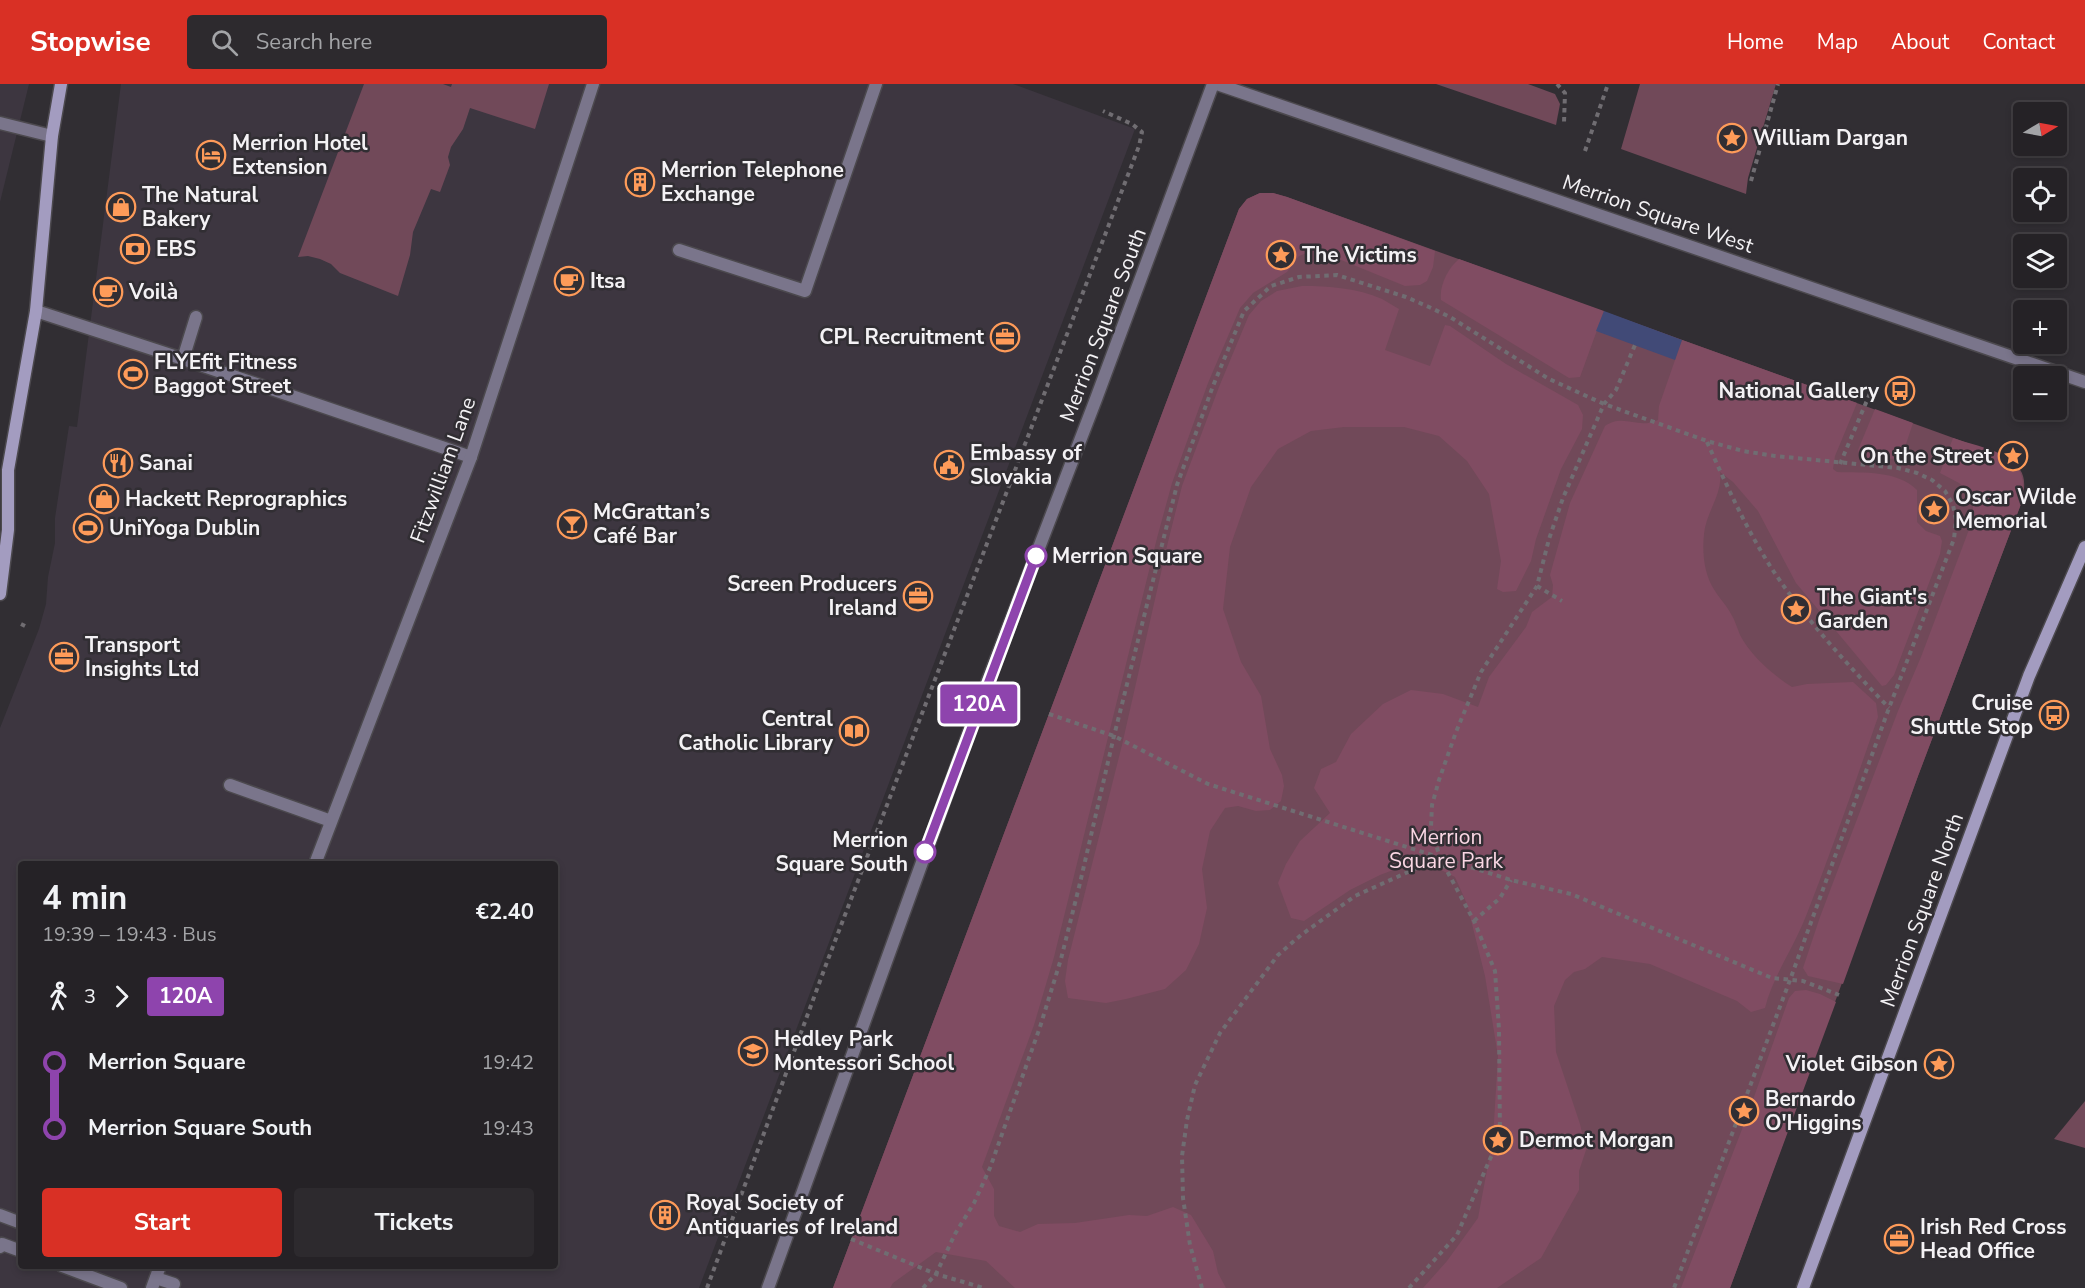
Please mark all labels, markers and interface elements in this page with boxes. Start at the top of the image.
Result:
search box [187,15,607,69]
text: Stopwise [30,23,151,61]
icon: search [208,26,241,59]
text: Search here [256,27,372,57]
text: Home [1727,28,1784,56]
text: Map [1817,28,1858,56]
text: About [1891,28,1949,56]
text: Contact [1982,28,2055,56]
north arrow [2013,102,2067,156]
map controls [2013,102,2067,420]
place icon: William Dargan [1716,122,1748,154]
place label: William Dargan [1753,124,1908,152]
place label: Merrion Hotel Extension [232,129,368,181]
hotel icon: Merrion Hotel Extension [195,139,227,171]
place label: Merrion Telephone Exchange [661,156,844,208]
building icon: Merrion Telephone Exchange [624,166,656,198]
street label: Merrion Square West [1559,168,1758,260]
button: locate [2013,168,2067,222]
place label: The Natural Bakery [142,181,258,233]
shop icon: The Natural Bakery [105,191,137,223]
street label: Merrion Square South [1053,224,1153,426]
bank icon: EBS [119,233,151,265]
button: layers [2013,234,2067,288]
place label: EBS [156,235,196,263]
place icon: The Victims [1265,239,1297,271]
place label: The Victims [1302,241,1417,269]
cafe icon: Itsa [553,265,585,297]
place label: Itsa [590,267,626,295]
cafe icon: Voilà [92,276,124,308]
place label: Voilà [128,278,178,306]
button: + [2013,300,2067,354]
office icon: CPL Recruitment [989,321,1021,353]
place label: CPL Recruitment [819,323,985,351]
place label: FLYEfit Fitness Baggot Street [154,348,297,400]
sports icon: FLYEfit Fitness Baggot Street [117,358,149,390]
button: − [2013,366,2067,420]
bus stop icon: National Gallery [1884,375,1916,407]
place label: National Gallery [1719,377,1880,405]
street label: Fitzwilliam Lane [404,393,482,547]
place label: Embassy of Slovakia [970,439,1082,491]
place icon: On the Street [1997,440,2029,472]
place label: On the Street [1860,442,1993,470]
restaurant icon: Sanai [102,447,134,479]
place label: Sanai [139,449,193,477]
public building icon: Embassy of Slovakia [933,449,965,481]
shop icon: Hackett Reprographics [88,483,120,515]
place label: Oscar Wilde Memorial [1955,483,2076,535]
place label: Hackett Reprographics [125,485,347,513]
place icon: Oscar Wilde Memorial [1918,493,1950,525]
place label: McGrattan’s Café Bar [593,498,710,550]
bar icon: McGrattan’s Café Bar [556,508,588,540]
sports icon: UniYoga Dublin [72,512,104,544]
place label: UniYoga Dublin [109,514,260,542]
place label: Merrion Square [1052,542,1202,570]
marker: Merrion Square [1025,545,1047,567]
place label: Screen Producers Ireland [727,570,897,622]
office icon: Screen Producers Ireland [902,580,934,612]
place label: The Giant's Garden [1817,583,1927,635]
place icon: The Giant's Garden [1780,593,1812,625]
place label: Transport Insights Ltd [85,631,199,683]
office icon: Transport Insights Ltd [48,641,80,673]
line badge: 120A [937,684,1021,724]
place label: Cruise Shuttle Stop [1910,689,2033,741]
text: 120A [952,690,1006,718]
bus stop icon: Cruise Shuttle Stop [2038,699,2070,731]
place label: Central Catholic Library [678,705,834,757]
library icon: Central Catholic Library [838,715,870,747]
street label: Merrion Square North [1874,809,1970,1011]
park label: Merrion Square Park [1389,823,1503,875]
place label: Merrion Square South [776,826,908,878]
marker: Merrion Square South [914,841,936,863]
text: 4 min [42,876,127,921]
text: €2.40 [476,897,534,927]
text: 19:39 – 19:43 · Bus [42,921,217,948]
icon: walk [42,980,75,1013]
icon: forward [105,980,138,1013]
text: 120A [159,982,212,1010]
text: 3 [84,983,96,1010]
place label: Hedley Park Montessori School [774,1025,954,1077]
school or university icon: Hedley Park Montessori School [737,1035,769,1067]
text: Merrion Square [88,1047,246,1077]
place icon: Violet Gibson [1923,1048,1955,1080]
text: 19:42 [481,1049,534,1076]
place label: Violet Gibson [1785,1050,1918,1078]
place label: Bernardo O'Higgins [1765,1085,1861,1137]
place icon: Bernardo O'Higgins [1728,1095,1760,1127]
text: Merrion Square South [88,1113,312,1143]
text: 19:43 [481,1115,534,1142]
place icon: Dermot Morgan [1482,1124,1514,1156]
place label: Dermot Morgan [1519,1126,1674,1154]
button: Start [42,1188,282,1257]
button: Tickets [294,1188,534,1257]
place label: Royal Society of Antiquaries of Ireland [686,1189,898,1241]
building icon: Royal Society of Antiquaries of Ireland [649,1199,681,1231]
place label: Irish Red Cross Head Office [1920,1213,2066,1265]
office icon: Irish Red Cross Head Office [1883,1223,1915,1255]

